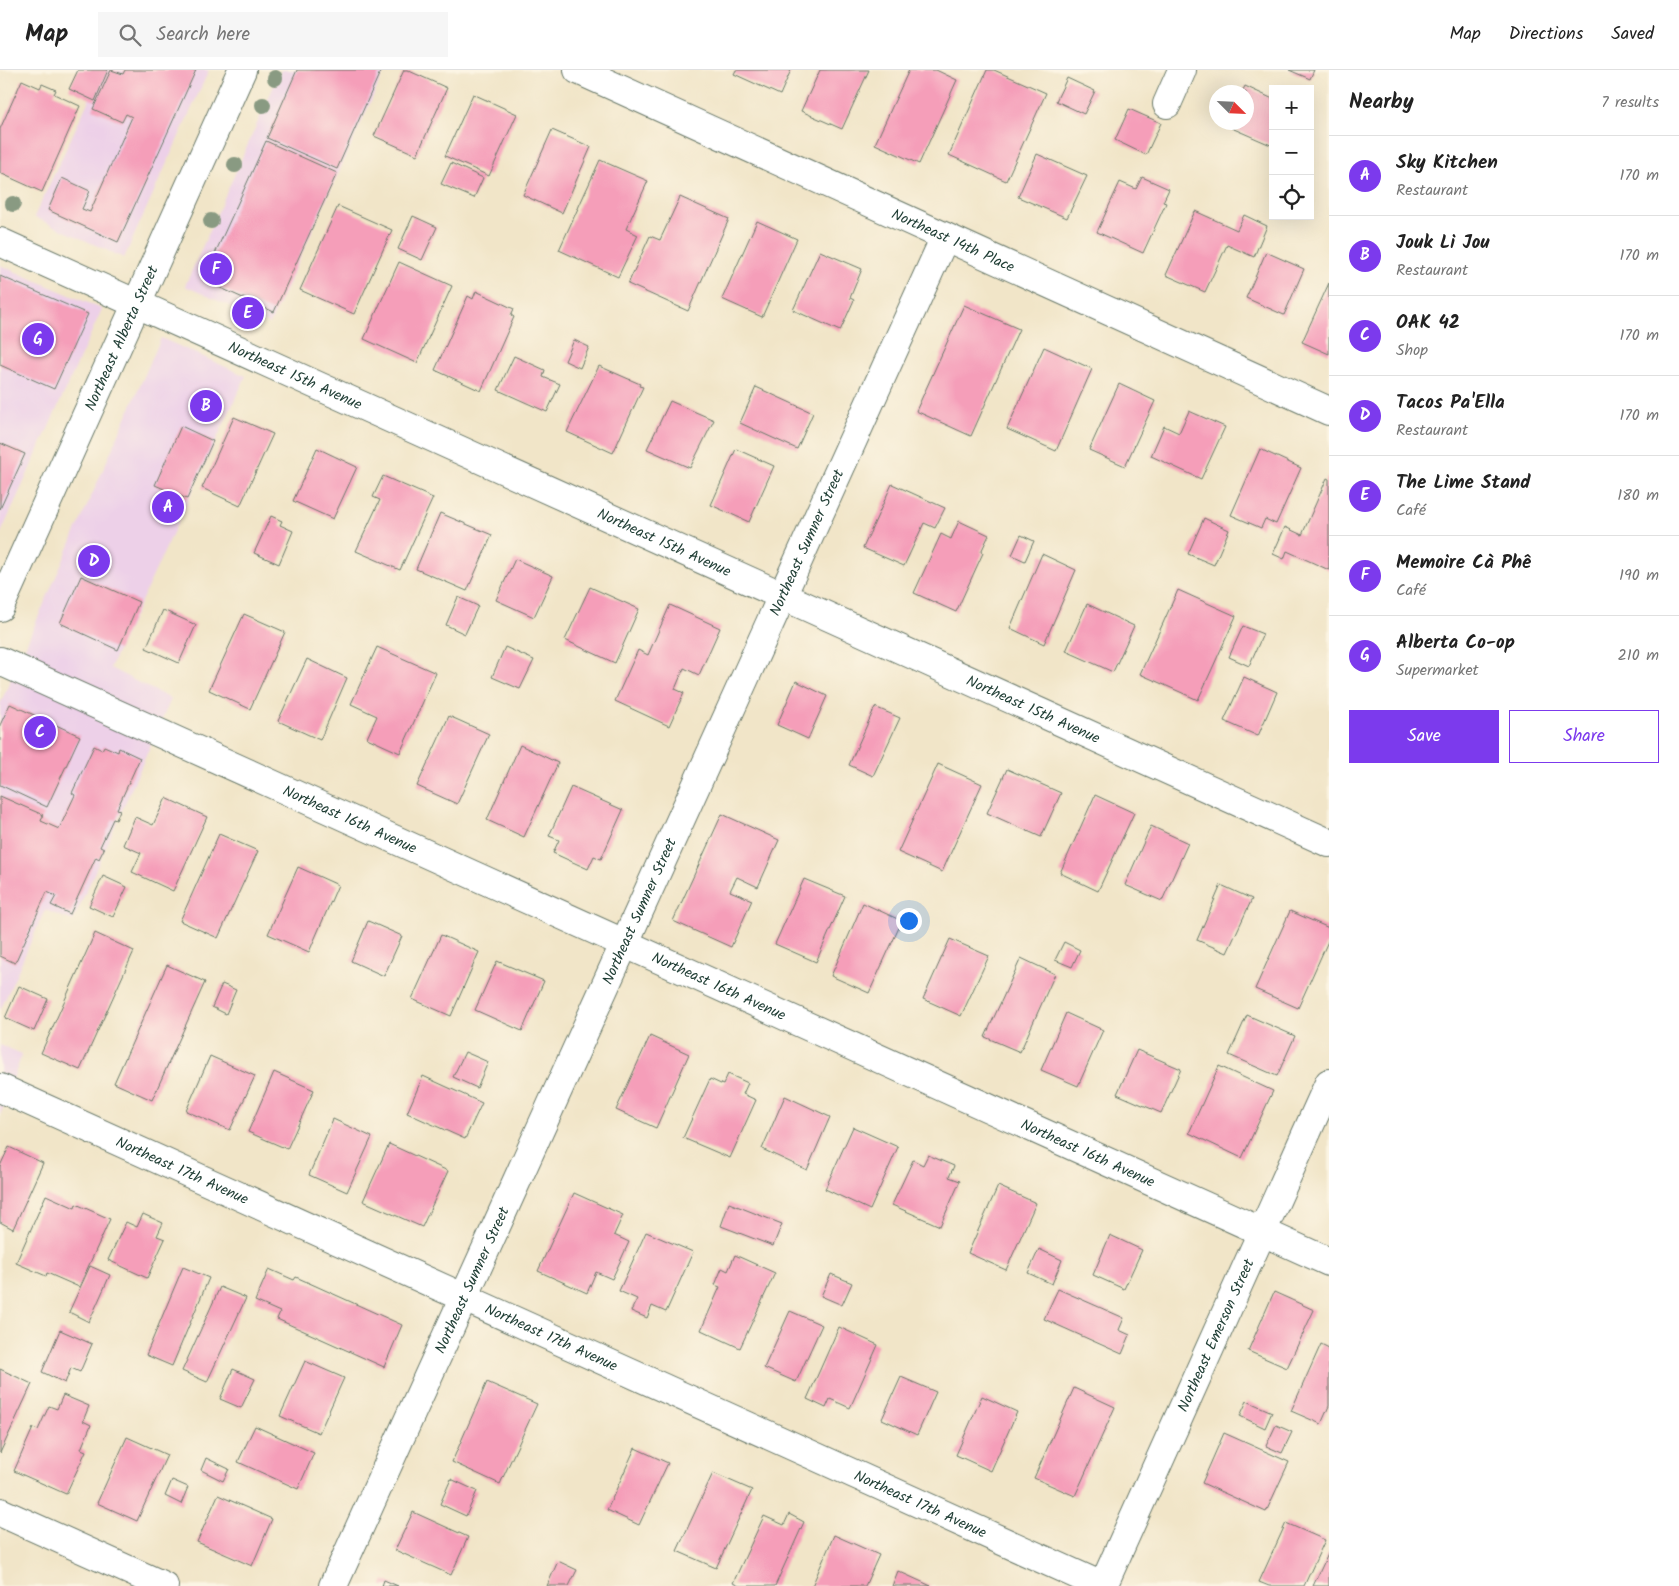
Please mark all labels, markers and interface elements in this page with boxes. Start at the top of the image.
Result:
search box [98,12,448,57]
text: Map [25,15,68,54]
text: Search here [156,20,250,50]
text: Map [1449,20,1481,49]
text: Directions [1509,20,1583,49]
text: Saved [1611,20,1654,49]
icon: search [116,21,144,49]
north arrow [1209,85,1254,130]
map controls [1269,85,1314,220]
button: + [1269,85,1314,130]
text: Nearby [1349,86,1414,119]
text: 7 results [1601,90,1659,115]
button: − [1269,130,1314,175]
text: Sky Kitchen [1396,148,1498,178]
text: A [1360,163,1370,188]
text: 170 m [1619,163,1659,188]
button: locate [1269,175,1314,220]
text: Restaurant [1396,178,1468,203]
street label: Northeast 14th Place [887,203,1018,280]
text: Jouk Li Jou [1396,228,1490,258]
text: B [1360,243,1370,268]
text: 170 m [1619,243,1659,268]
pin: F [200,250,232,288]
text: Restaurant [1396,258,1468,283]
street label: Northeast Alberta Street [79,262,165,415]
pin: E [232,294,264,332]
text: OAK 42 [1396,308,1460,338]
pin: G [22,320,54,358]
text: C [1360,323,1370,348]
text: 170 m [1619,323,1659,348]
street label: Northeast 15th Avenue [224,336,366,417]
text: Shop [1396,338,1428,363]
pin: B [190,387,222,425]
text: Tacos Pa'Ella [1396,388,1505,418]
text: D [1360,403,1370,428]
text: 170 m [1619,403,1659,428]
text: Restaurant [1396,418,1468,443]
street label: Northeast Sumner Street [764,465,851,620]
text: The Lime Stand [1396,468,1531,498]
text: E [1361,483,1369,508]
text: 180 m [1617,483,1659,508]
pin: A [152,488,184,526]
text: Café [1396,498,1426,523]
street label: Northeast 15th Avenue [593,503,735,584]
pin: D [78,542,110,580]
text: Memoire Cà Phê [1396,548,1531,578]
text: F [1361,563,1369,588]
text: 190 m [1619,563,1659,588]
text: Café [1396,578,1426,603]
text: Alberta Co-op [1396,628,1515,658]
text: G [1360,643,1370,668]
text: 210 m [1618,643,1659,668]
text: Supermarket [1396,658,1479,683]
street label: Northeast 15th Avenue [962,669,1104,751]
button: Save [1349,710,1499,763]
button: Share [1509,710,1659,763]
pin: C [24,713,56,751]
street label: Northeast 16th Avenue [278,779,421,861]
street label: Northeast Sumner Street [596,834,684,989]
your location [896,908,922,934]
street label: Northeast 16th Avenue [648,946,790,1028]
street label: Northeast 16th Avenue [1017,1113,1159,1195]
street label: Northeast 17th Avenue [111,1131,252,1212]
street label: Northeast Sumner Street [429,1203,517,1358]
street label: Northeast Emerson Street [1172,1255,1262,1416]
street label: Northeast 17th Avenue [481,1298,621,1379]
street label: Northeast 17th Avenue [850,1464,991,1545]

